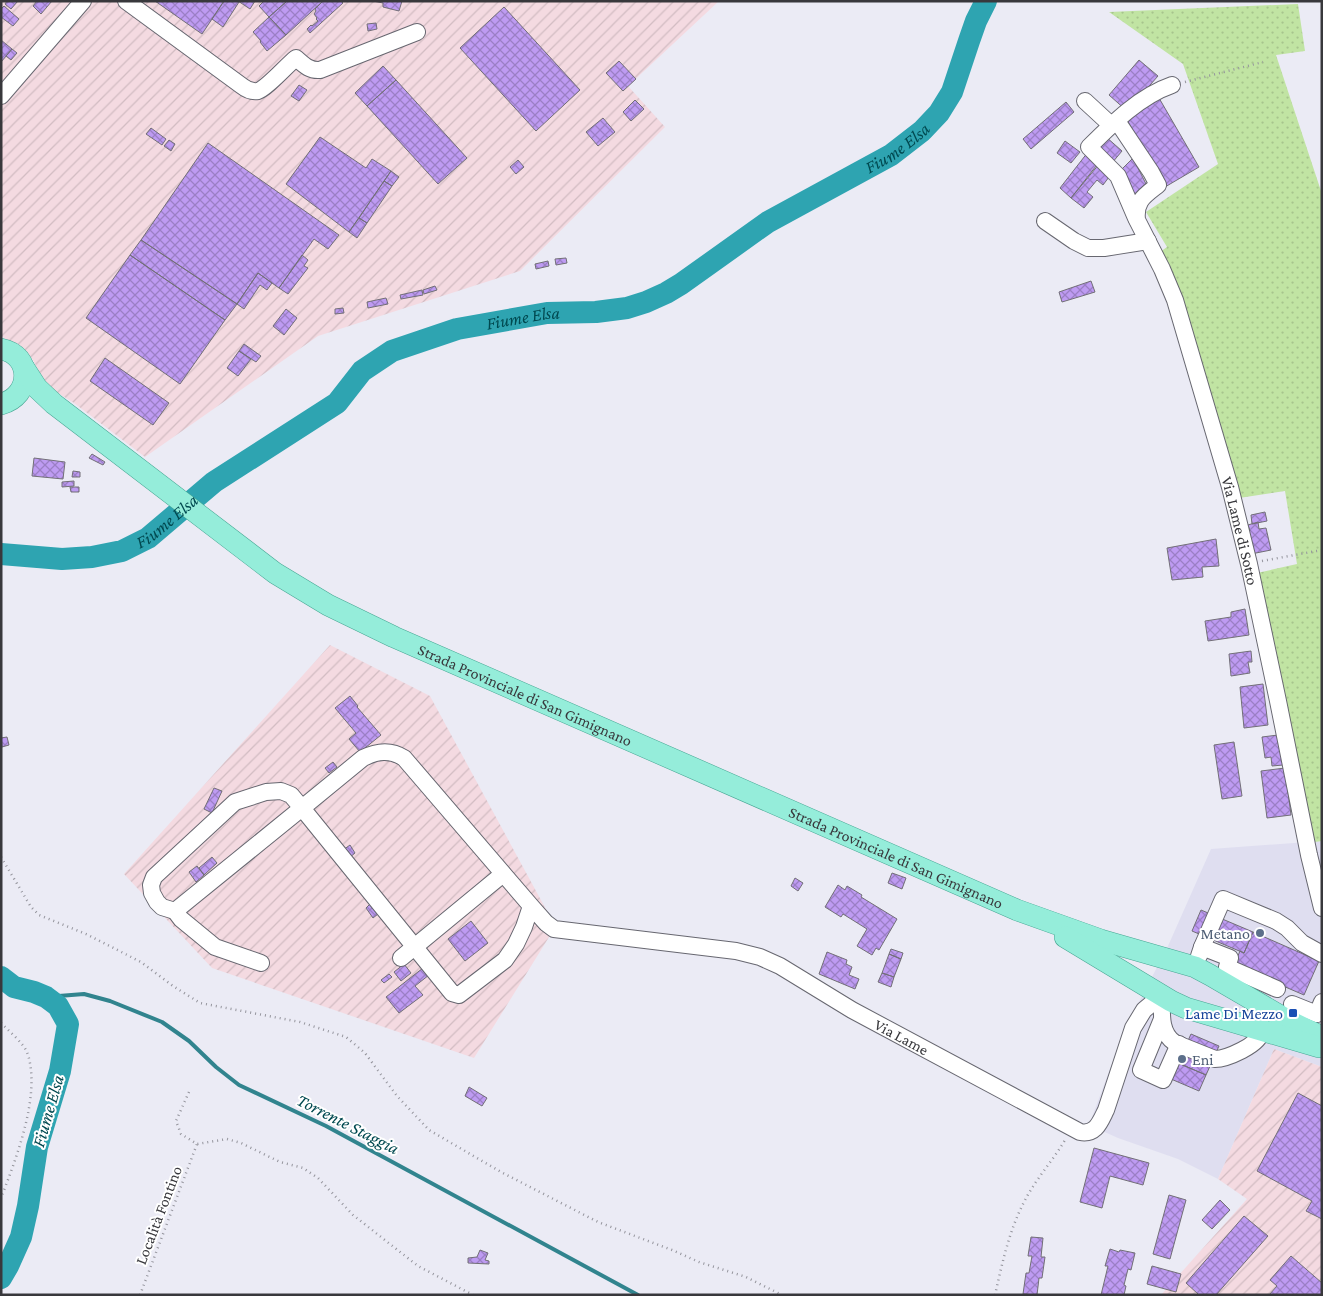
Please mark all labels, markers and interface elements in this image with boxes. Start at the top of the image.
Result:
water label: Fiume Elsa [862,119,934,177]
water label: Fiume Elsa [485,303,560,334]
street label: Via Lame di Sotto [1218,474,1261,587]
water label: Fiume Elsa [133,490,202,552]
street label: Strada Provinciale di San Gimignano [415,641,635,749]
street label: Strada Provinciale di San Gimignano [786,803,1006,912]
place label: Metano [1201,925,1250,942]
marker: Metano [1254,927,1266,939]
place label: Lame Di Mezzo [1185,1005,1283,1022]
marker: Lame Di Mezzo [1287,1007,1299,1019]
street label: Via Lame [871,1016,931,1058]
place label: Eni [1192,1051,1213,1068]
marker: Eni [1176,1053,1188,1065]
water label: Fiume Elsa [28,1072,68,1149]
water label: Torrente Staggia [294,1090,403,1159]
street label: Località Fontino [132,1163,185,1267]

